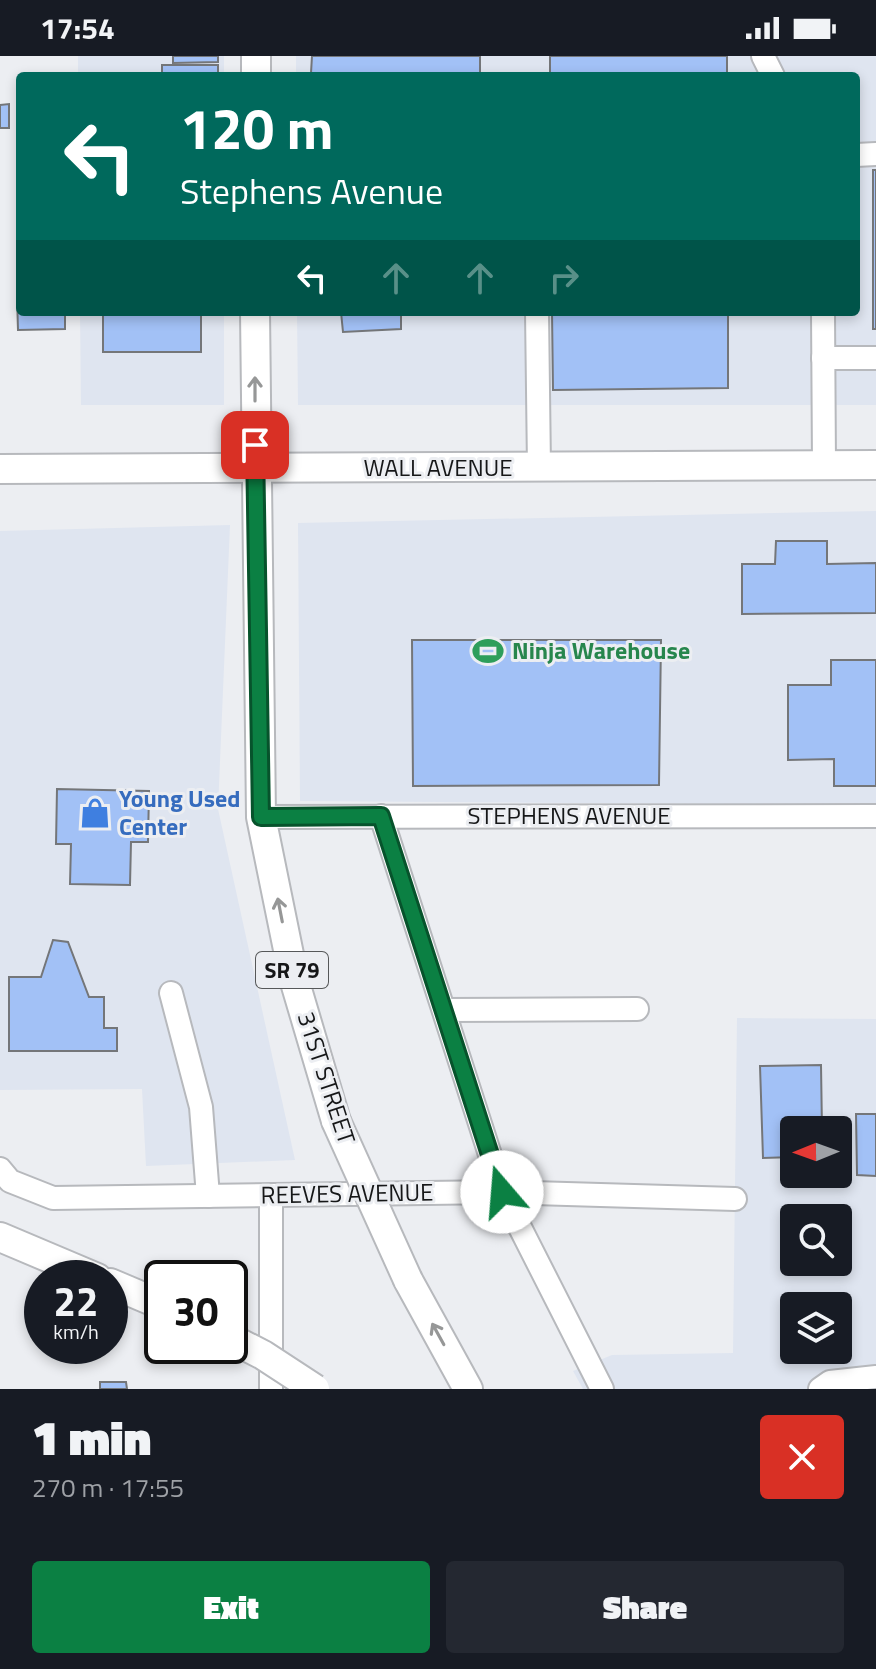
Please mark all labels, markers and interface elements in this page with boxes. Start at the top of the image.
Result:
text: 17:54 [40,5,115,51]
text: 120 m [180,86,333,171]
icon: left [48,104,152,208]
text: Stephens Avenue [180,163,443,218]
icon: left [290,256,334,300]
icon: ahead [374,256,418,300]
icon: ahead [458,256,502,300]
icon: right [542,256,586,300]
one-way arrow [247,376,263,403]
pin [221,411,289,479]
icon: arrive [233,423,277,467]
street label: WALL AVENUE [363,449,513,485]
place label: Ninja Warehouse [512,632,690,668]
sports icon: Ninja Warehouse [471,634,505,668]
place label: Young Used Center [119,780,240,844]
shop icon: Young Used Center [78,796,112,830]
street label: STEPHENS AVENUE [468,797,670,833]
one-way arrow [272,898,287,924]
road number: SR 79 [256,952,328,988]
street label: 31ST STREET [289,1007,365,1149]
north arrow [780,1116,852,1188]
map controls [780,1116,852,1364]
position arrow [460,1150,544,1234]
street label: REEVES AVENUE [260,1173,434,1213]
button: search [780,1204,852,1276]
speed limit sign: 30 [144,1260,248,1364]
text: 22 [54,1271,98,1332]
button: layers [780,1292,852,1364]
text: km/h [53,1316,99,1347]
one-way arrow [430,1323,445,1347]
text: 1 min [32,1401,151,1474]
button: close [760,1415,844,1499]
text: 270 m · 17:55 [32,1468,184,1507]
button: Exit [32,1561,430,1653]
button: Share [446,1561,844,1653]

